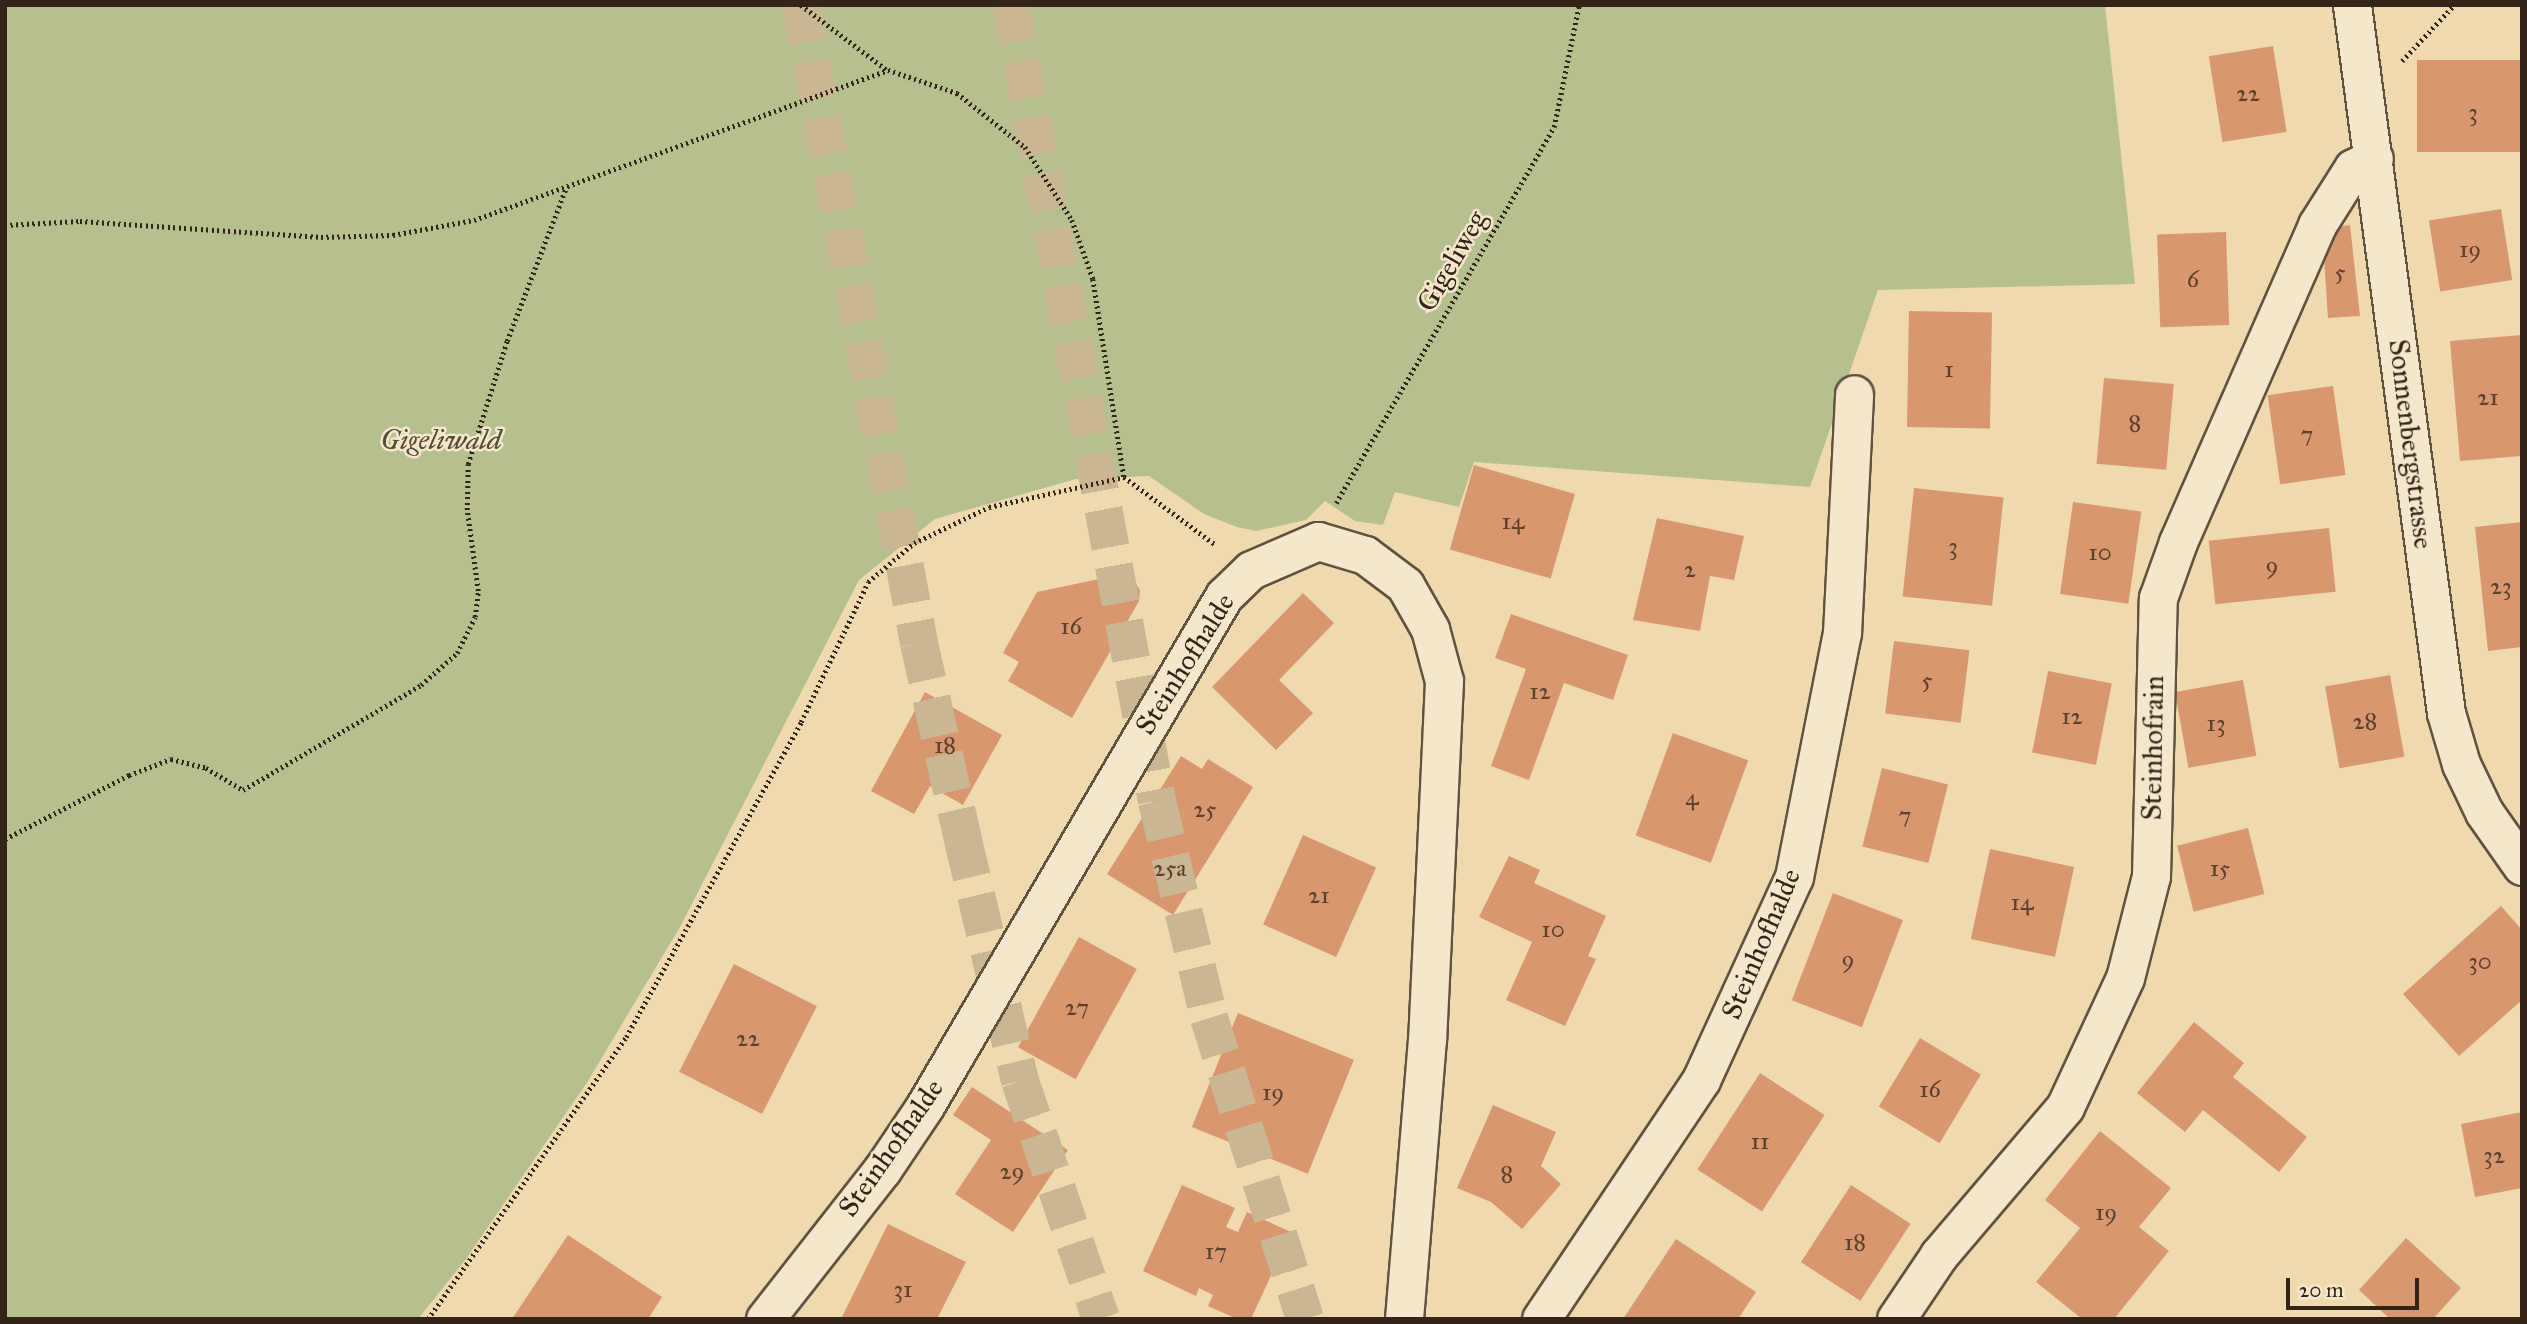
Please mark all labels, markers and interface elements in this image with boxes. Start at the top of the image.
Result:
house number: 22 [2236,80,2260,108]
house number: 3 [2468,99,2478,127]
street label: Gigeliweg [1410,205,1494,317]
house number: 19 [2459,236,2481,264]
house number: 5 [2334,259,2346,287]
house number: 6 [2187,266,2199,294]
street label: Sonnenbergstrasse [2381,337,2441,551]
house number: 1 [1944,356,1954,384]
house number: 21 [2477,384,2499,412]
house number: 8 [2129,410,2141,438]
house number: 7 [2301,421,2313,449]
park label: Gigeliwald [380,423,502,457]
house number: 14 [1502,508,1524,536]
house number: 3 [1948,533,1958,561]
house number: 10 [2088,539,2112,567]
house number: 9 [2266,552,2278,580]
house number: 2 [1684,556,1696,584]
house number: 23 [2490,573,2512,601]
street label: Steinhofhalde [1128,587,1242,741]
house number: 16 [1060,613,1082,641]
house number: 5 [1921,667,1933,695]
street label: Steinhofrain [2135,675,2171,821]
house number: 12 [1529,678,1551,706]
house number: 12 [2061,703,2083,731]
house number: 28 [2353,708,2377,736]
house number: 13 [2206,710,2226,738]
house number: 18 [934,732,956,760]
house number: 4 [1685,784,1699,812]
house number: 25 [1194,796,1216,824]
house number: 7 [1899,802,1911,830]
house number: 25a [1154,855,1186,883]
house number: 15 [2210,855,2230,883]
street label: Steinhofhalde [1714,864,1808,1024]
house number: 21 [1308,882,1330,910]
house number: 14 [2011,889,2033,917]
house number: 10 [1541,916,1565,944]
house number: 9 [1842,946,1854,974]
house number: 30 [2468,948,2492,976]
house number: 27 [1065,994,1089,1022]
house number: 22 [736,1025,760,1053]
street label: Steinhofhalde [831,1073,951,1223]
house number: 16 [1919,1076,1941,1104]
house number: 19 [1262,1079,1284,1107]
house number: 11 [1751,1128,1769,1156]
house number: 32 [2483,1142,2505,1170]
house number: 29 [1000,1158,1024,1186]
house number: 8 [1501,1161,1513,1189]
house number: 19 [2095,1199,2117,1227]
house number: 18 [1844,1229,1866,1257]
house number: 17 [1205,1238,1227,1266]
scale bar [2289,1264,2422,1308]
house number: 31 [893,1276,913,1304]
text: 20 m [2299,1277,2344,1303]

